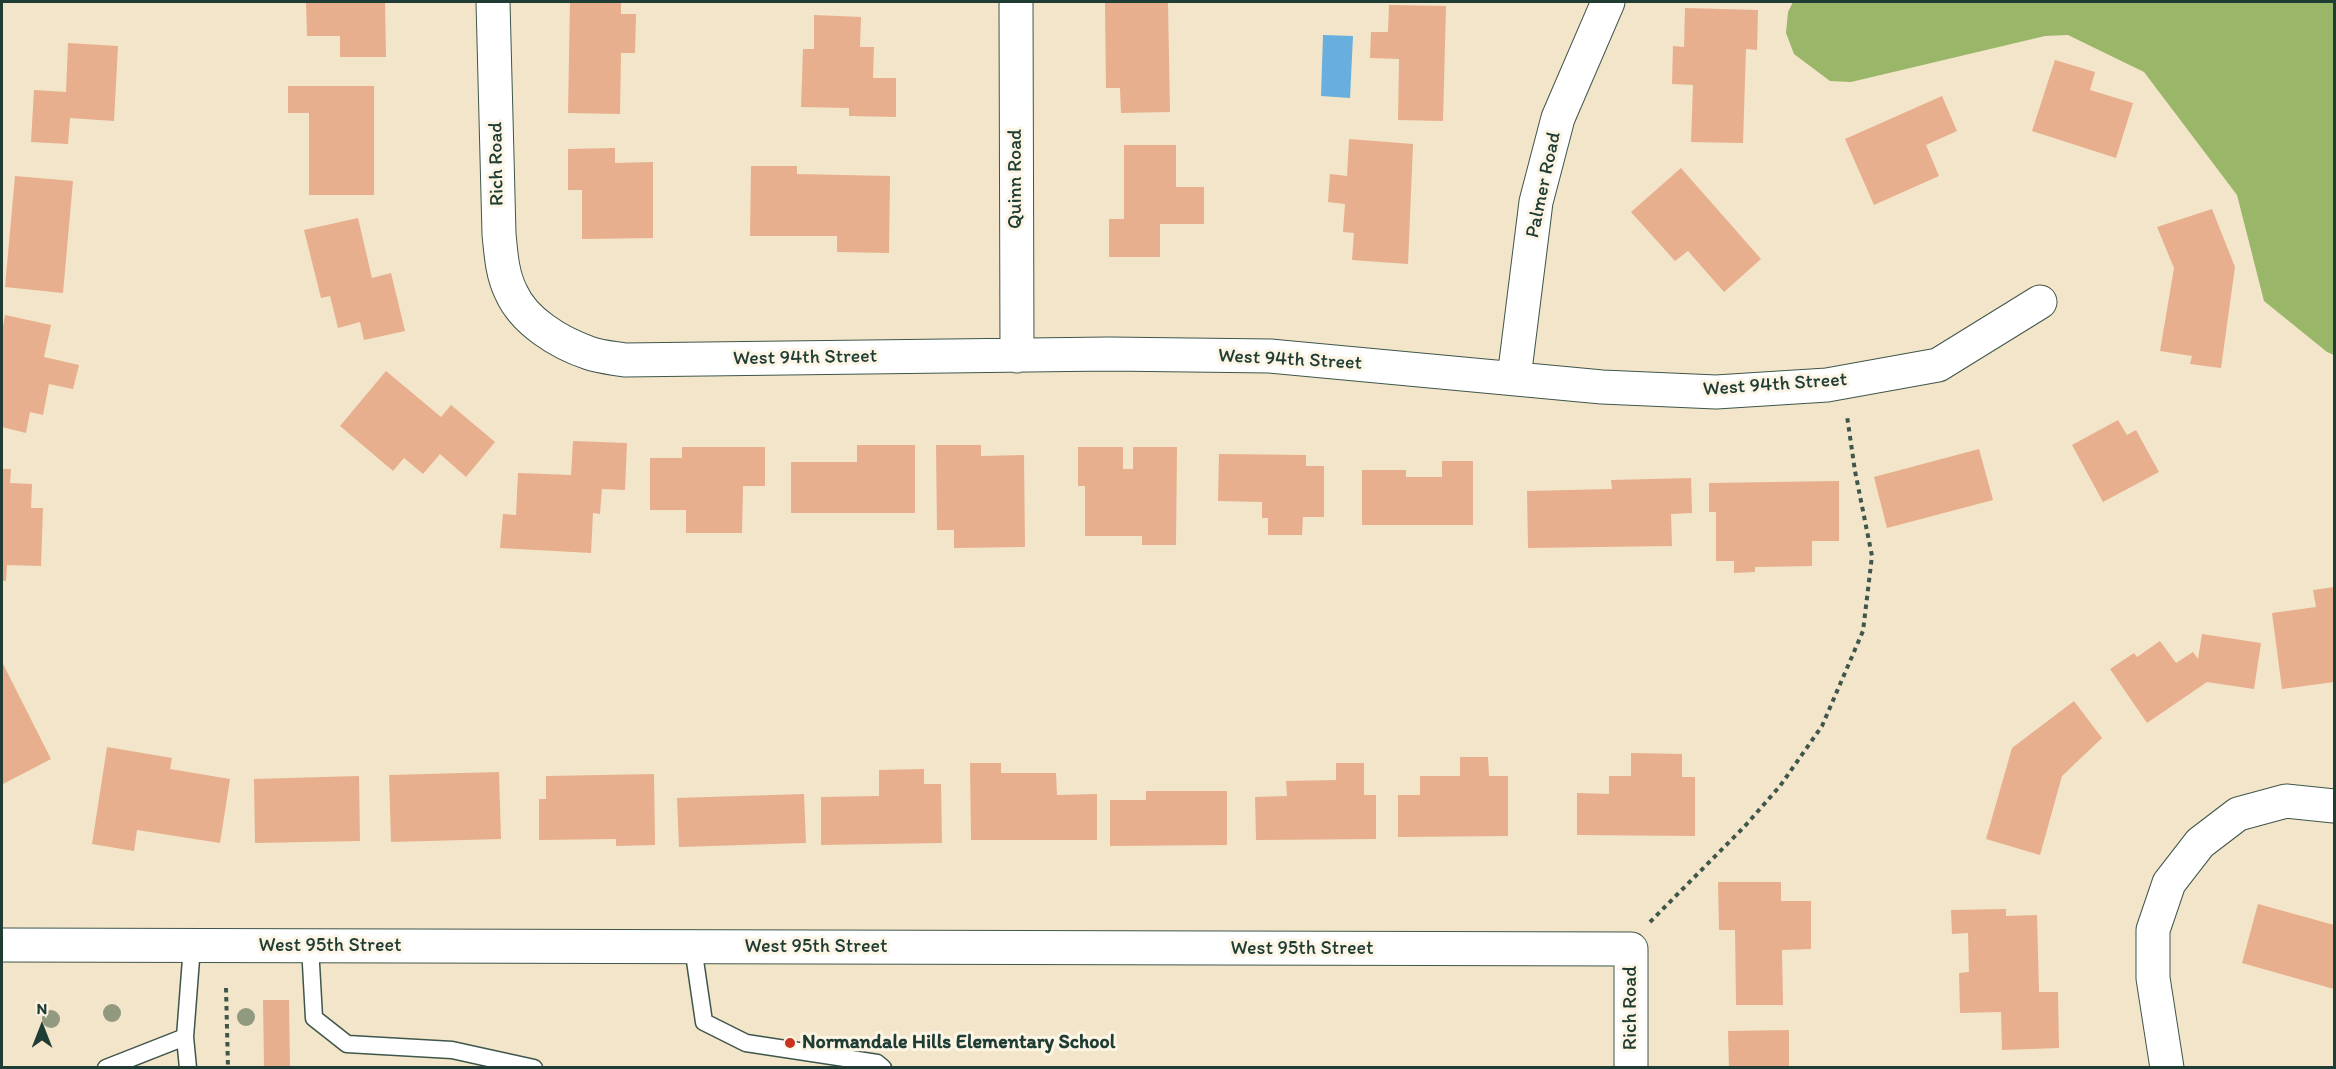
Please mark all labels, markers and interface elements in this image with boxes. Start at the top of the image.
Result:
street label: Rich Road [484,122,510,206]
street label: Quinn Road [1004,129,1028,229]
street label: Palmer Road [1521,130,1567,240]
street label: West 94th Street [1217,344,1363,376]
street label: West 94th Street [733,345,877,371]
street label: West 94th Street [1702,368,1848,402]
street label: West 95th Street [259,934,401,958]
street label: West 95th Street [745,935,887,959]
street label: West 95th Street [1231,937,1373,961]
street label: Rich Road [1619,966,1643,1050]
north arrow [12,997,72,1057]
text: N [37,999,47,1018]
place label: Normandale Hills Elementary School [802,1031,1115,1055]
marker: Normandale Hills Elementary School [783,1036,797,1050]

